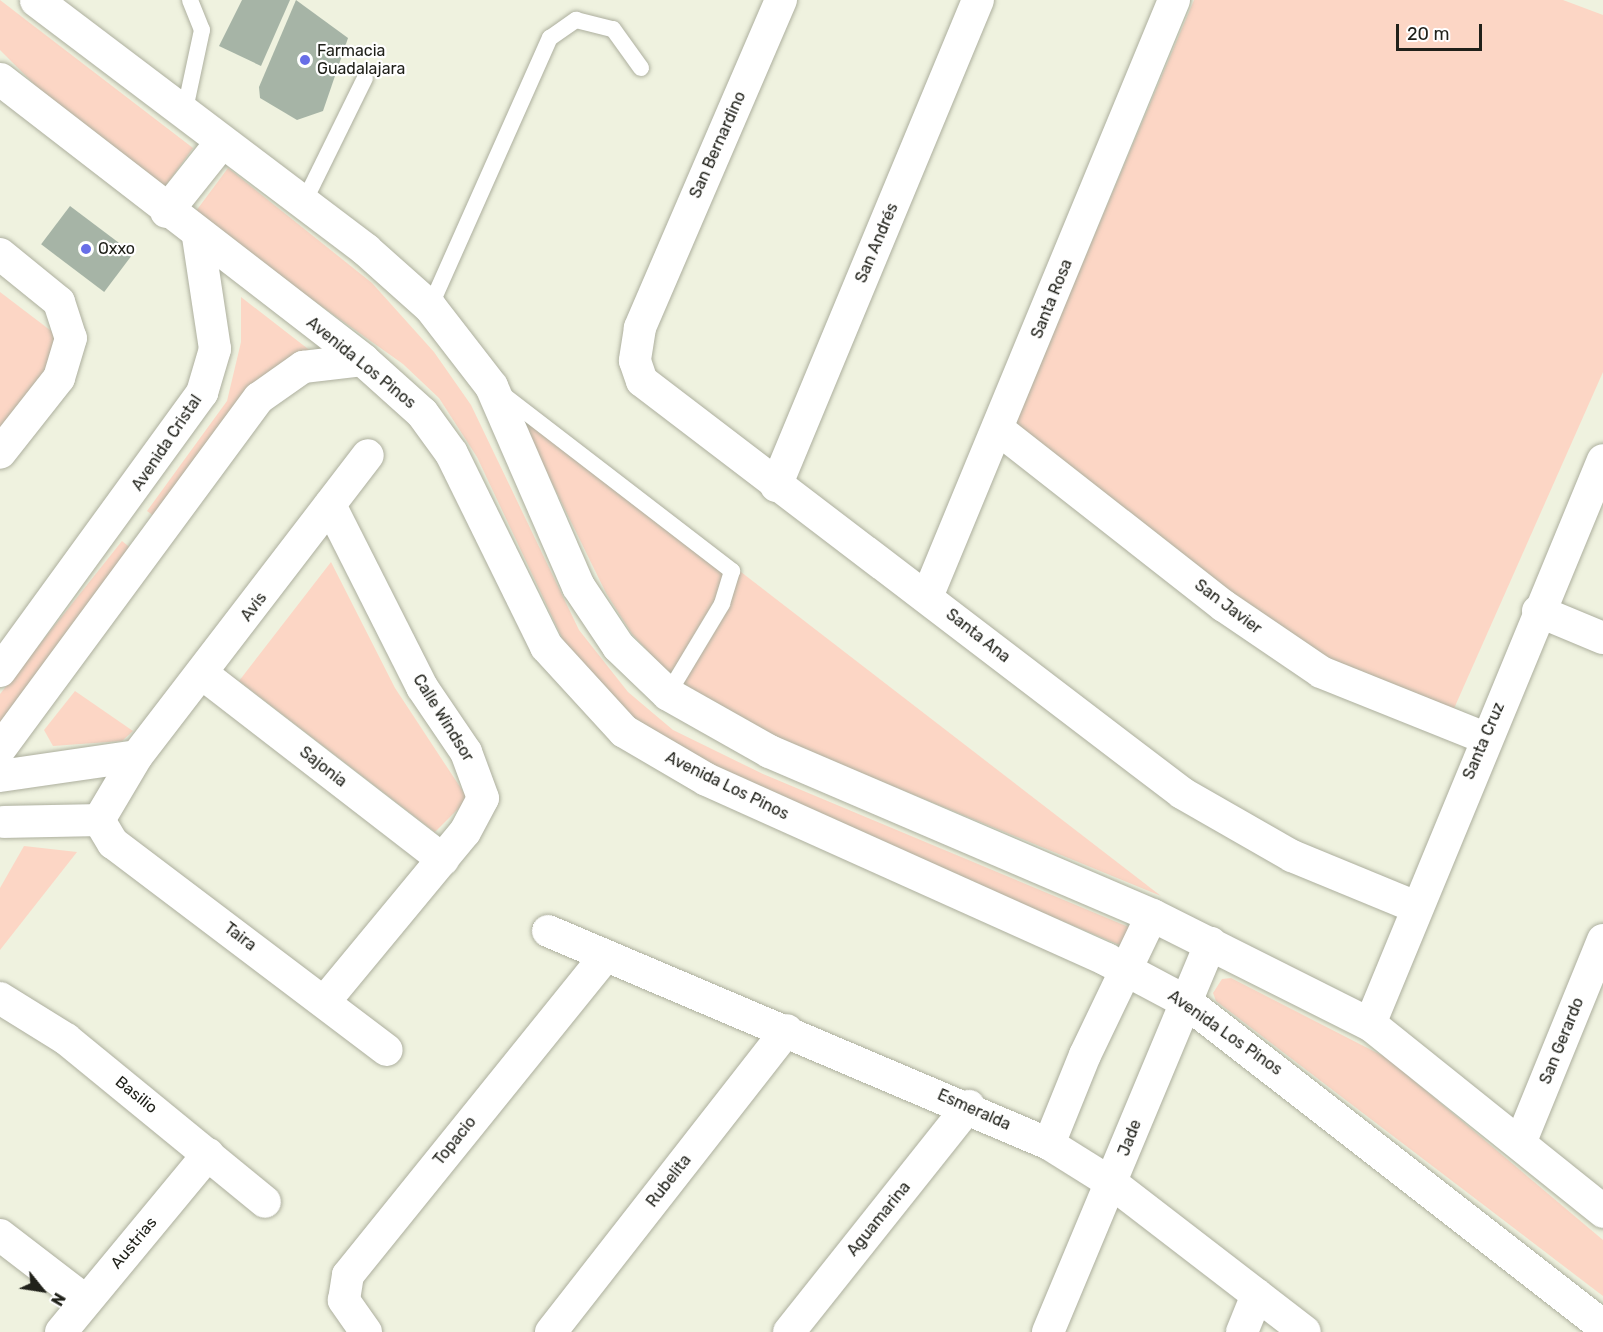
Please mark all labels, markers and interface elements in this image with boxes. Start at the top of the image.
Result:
scale bar [1399,12,1484,50]
text: 20 m [1407,23,1449,45]
place label: Farmacia Guadalajara [317,41,405,79]
marker: Farmacia Guadalajara [298,53,312,67]
street label: San Bernardino [686,89,750,201]
street label: San Andrés [851,200,903,286]
place label: Oxxo [98,239,135,259]
marker: Oxxo [79,242,93,256]
street label: Santa Rosa [1027,256,1077,342]
street label: Avenida Los Pinos [303,313,419,413]
street label: Avenida Cristal [128,391,206,495]
street label: San Javier [1191,576,1265,638]
street label: Avis [237,589,271,625]
street label: Santa Ana [942,605,1014,667]
street label: Calle Windsor [409,671,477,765]
street label: Santa Cruz [1459,700,1509,782]
street label: Sajonia [296,743,350,791]
street label: Avenida Los Pinos [662,748,792,824]
street label: Taira [220,919,260,955]
street label: Avenida Los Pinos [1164,986,1286,1080]
street label: San Gerardo [1536,995,1588,1087]
street label: Basilio [111,1072,161,1118]
street label: Esmeralda [934,1085,1014,1135]
street label: Topacio [430,1113,480,1169]
street label: Jade [1114,1117,1146,1159]
street label: Rubelita [643,1151,695,1211]
street label: Aguamarina [843,1178,915,1260]
street label: Austrias [107,1213,161,1273]
north arrow [12,1260,72,1320]
text: N [47,1290,69,1309]

